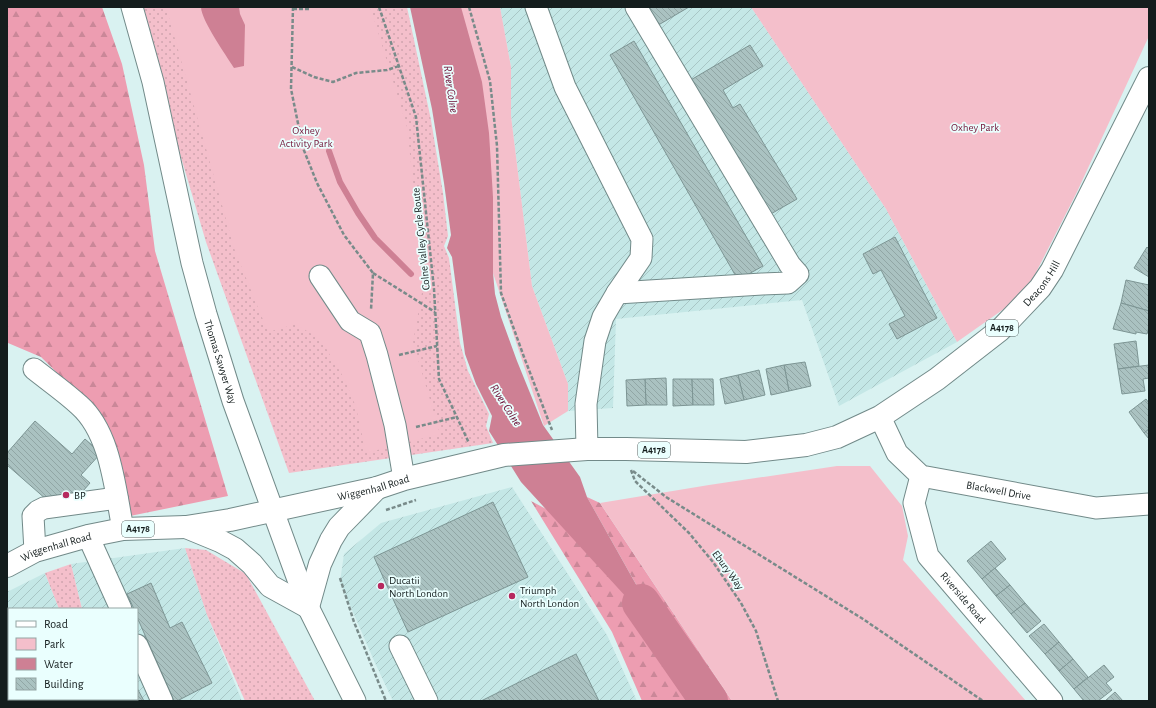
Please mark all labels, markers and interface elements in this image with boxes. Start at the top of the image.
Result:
water label: River Colne [442,65,460,114]
park label: Oxhey Park [951,122,999,133]
park label: Oxhey Activity Park [280,125,332,149]
street label: Colne Valley Cycle Route [410,187,432,291]
street label: Deacons Hill [1021,259,1061,308]
street label: Thomas Sawyer Way [203,318,239,406]
road number: A4178 [986,320,1018,336]
water label: River Colne [488,382,524,429]
road number: A4178 [638,442,670,458]
street label: Wiggenhall Road [336,472,410,502]
street label: Blackwell Drive [965,479,1032,502]
marker: BP [61,490,71,500]
place label: BP [74,490,86,501]
road number: A4178 [122,521,154,537]
street label: Wiggenhall Road [19,530,92,563]
street label: Ebury Way [710,548,746,592]
street label: Riverside Road [939,570,988,625]
place label: Ducatii North London [389,575,448,599]
marker: Ducatii North London [376,581,386,591]
place label: Triumph North London [520,585,579,609]
marker: Triumph North London [507,591,517,601]
legend [8,608,138,700]
text: Road [44,618,68,630]
text: Park [44,638,65,650]
text: Water [44,658,73,670]
text: Building [44,678,84,690]

